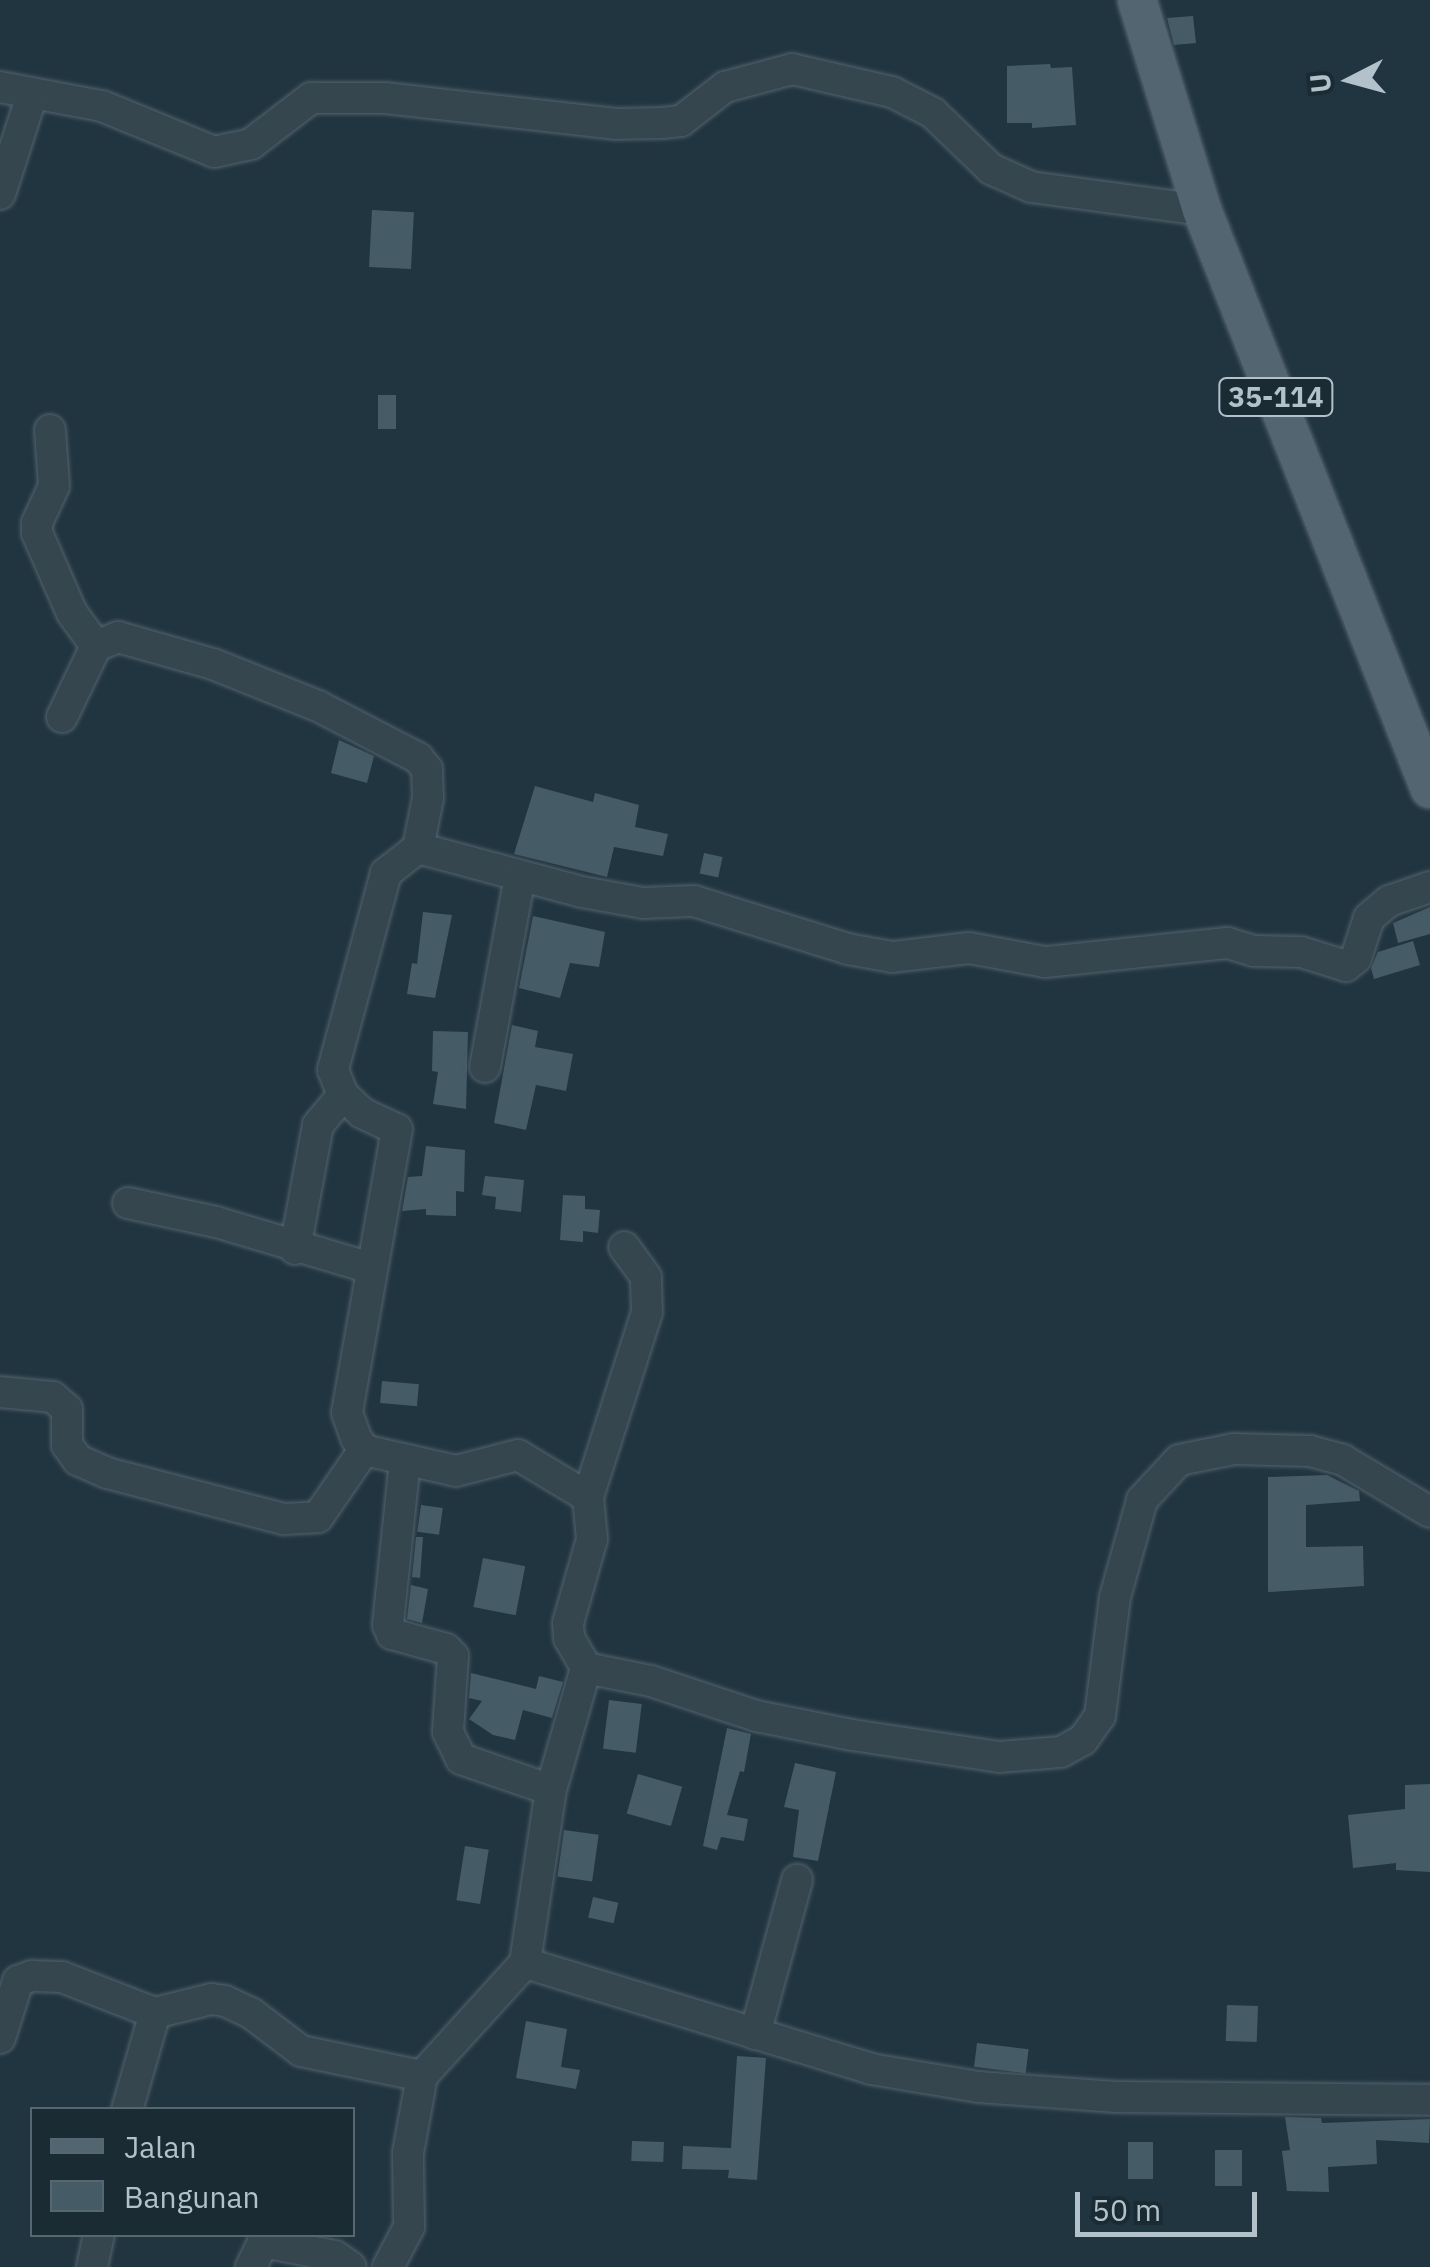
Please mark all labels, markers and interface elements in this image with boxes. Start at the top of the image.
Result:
north arrow [1300,30,1400,130]
text: U [1300,72,1339,95]
road number: 35-114 [1216,374,1336,420]
legend [30,2107,355,2237]
text: Jalan [124,2127,197,2166]
scale bar [1080,2172,1262,2234]
text: Bangunan [124,2177,260,2216]
text: 50 m [1092,2190,1161,2229]

